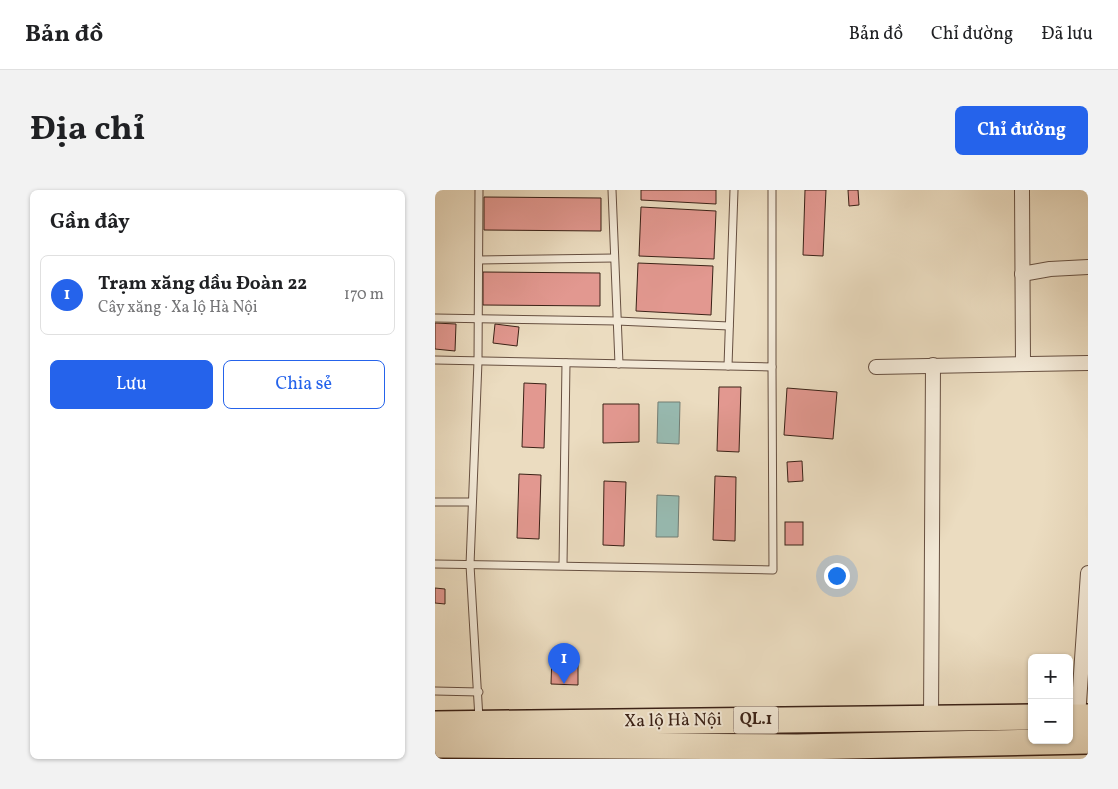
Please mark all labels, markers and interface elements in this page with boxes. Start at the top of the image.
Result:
text: Bản đồ [25,18,103,52]
text: Bản đồ [849,22,903,47]
text: Chỉ đường [931,22,1013,47]
text: Đã lưu [1041,22,1093,47]
text: Địa chỉ [30,106,145,154]
button: Chỉ đường [955,106,1088,155]
text: Gần đây [50,208,130,237]
text: Trạm xăng dầu Đoàn 22 [98,271,307,297]
text: 1 [64,284,70,306]
text: 170 m [344,284,384,306]
text: Cây xăng · Xa lộ Hà Nội [98,297,258,319]
button: Lưu [50,360,213,409]
button: Chia sẻ [223,360,385,409]
your location [824,563,850,589]
pin: 1 [548,643,580,684]
map controls [1028,654,1073,744]
button: + [1028,654,1073,699]
button: − [1028,699,1073,744]
road number: QL.1 [733,706,779,734]
street label: Xa lộ Hà Nội [624,708,722,734]

